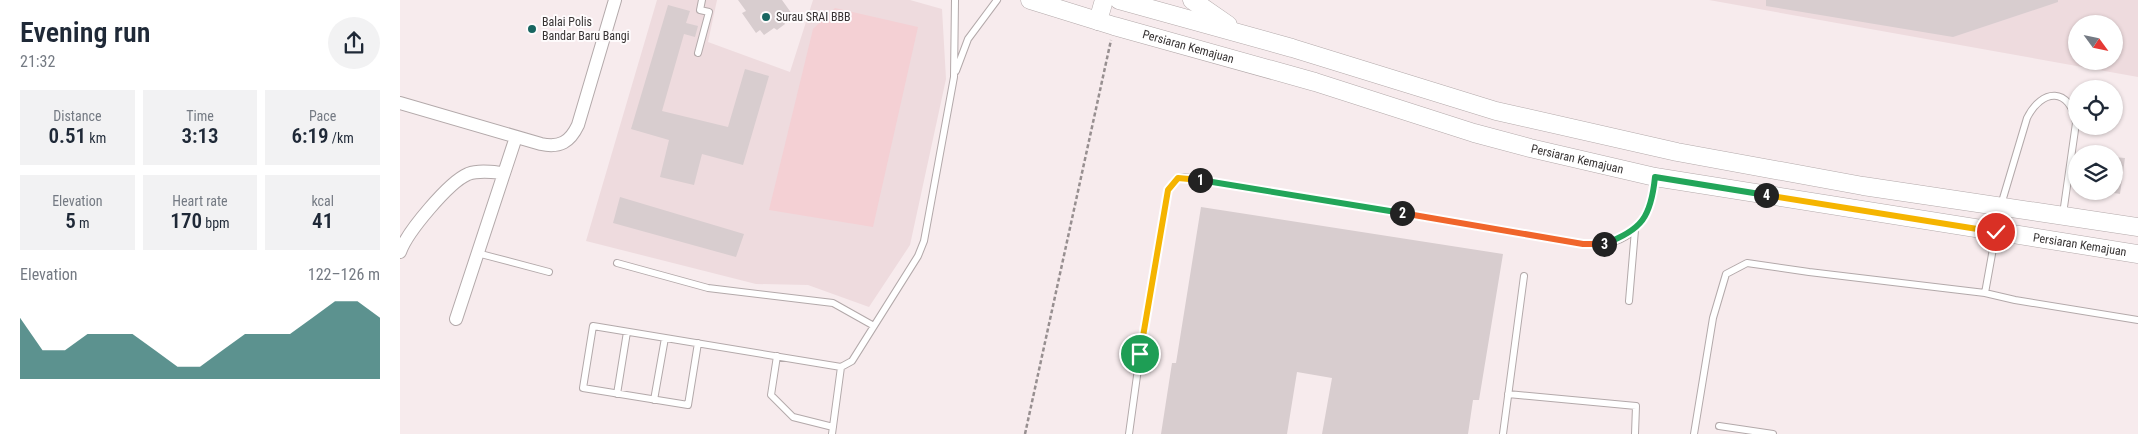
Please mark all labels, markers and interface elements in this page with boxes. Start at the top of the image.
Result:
place label: Surau SRAI BBB [776,10,851,24]
marker: Surau SRAI BBB [760,11,772,23]
place label: Balai Polis Bandar Baru Bangi [542,15,630,43]
north arrow [2068,15,2122,70]
map controls [2068,15,2123,200]
text: Evening run [20,16,150,49]
button: share [328,17,380,69]
marker: Balai Polis Bandar Baru Bangi [526,23,538,35]
street label: Persiaran Kemajuan [1141,27,1236,66]
text: 21:32 [20,52,55,71]
button: locate [2068,80,2123,135]
text: Distance [53,108,101,124]
text: Time [186,108,214,124]
text: Pace [309,108,336,124]
text: 0.51 [48,124,86,148]
text: 3:13 [181,124,219,148]
text: 6:19 [291,124,329,148]
text: km [86,130,106,146]
text: /km [329,130,354,146]
street label: Persiaran Kemajuan [1530,141,1625,176]
button: layers [2068,145,2123,200]
pin: 1 [1188,168,1212,192]
text: 1 [1197,172,1204,188]
pin: 4 [1754,182,1778,208]
text: 4 [1763,187,1770,203]
text: Elevation [52,193,103,209]
text: Heart rate [172,193,228,209]
text: kcal [311,193,334,209]
pin: 2 [1390,200,1414,226]
text: 2 [1399,205,1406,221]
text: 5 [65,209,76,233]
text: 170 [170,209,202,233]
text: 41 [312,209,333,233]
pin [1975,211,2017,253]
text: m [76,215,89,231]
text: bpm [202,215,230,231]
icon: check [1982,218,2010,246]
street label: Persiaran Kemajuan [2032,230,2128,259]
pin: 3 [1592,232,1616,256]
text: 3 [1601,236,1608,252]
text: Elevation [20,265,78,284]
text: 122–126 m [308,265,380,284]
pin [1119,333,1161,375]
icon: arrive [1126,340,1154,368]

